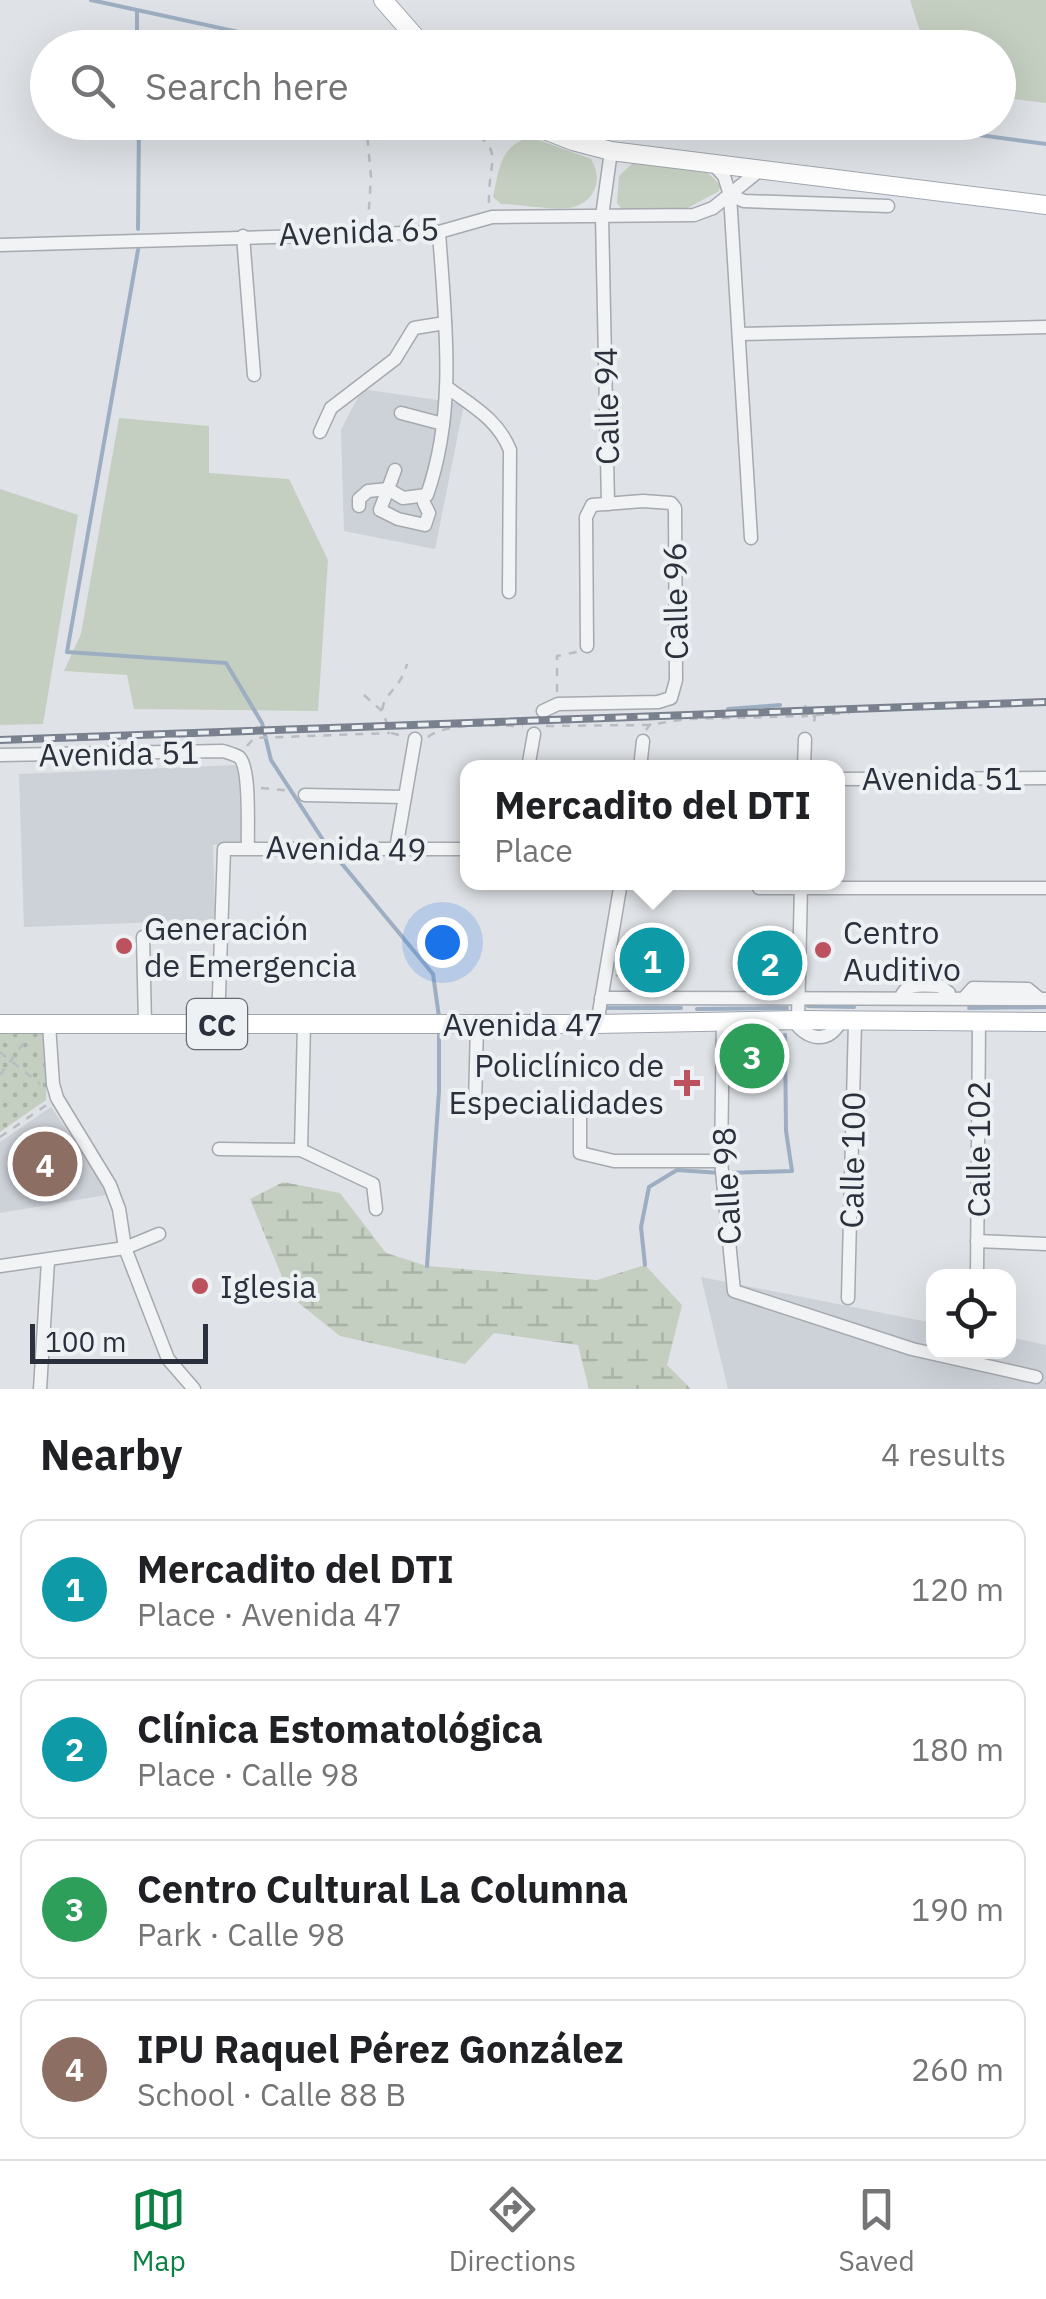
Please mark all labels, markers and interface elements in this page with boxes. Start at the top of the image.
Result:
search box [30,30,1016,140]
icon: search [65,58,120,113]
text: Search here [145,61,349,110]
street label: Avenida 65 [278,207,440,255]
street label: Calle 94 [584,347,628,465]
street label: Calle 96 [653,542,697,660]
street label: Avenida 51 [38,731,200,775]
street label: Avenida 51 [862,757,1022,799]
popup [460,760,845,890]
text: Mercadito del DTI [494,780,811,829]
street label: Avenida 49 [265,826,427,870]
text: Place [494,829,573,871]
place label: Generación de Emergencia [144,907,356,986]
place label: Centro Auditivo [843,911,961,990]
your location [417,917,468,968]
pin: 1 [620,922,684,998]
pin: 2 [738,926,802,1000]
marker: Generación de Emergencia [113,935,135,957]
marker: Centro Auditivo [812,939,834,961]
road number: CC [187,999,247,1049]
street label: Avenida 47 [443,1003,603,1045]
pin: 3 [720,1018,784,1094]
place label: Policlínico de Especialidades [448,1044,664,1123]
marker: Policlínico de Especialidades [674,1070,700,1096]
street label: Calle 102 [957,1081,999,1217]
street label: Calle 100 [830,1091,874,1229]
pin: 4 [12,1126,78,1202]
street label: Calle 98 [702,1126,750,1246]
place label: Iglesia [220,1265,317,1307]
map controls [926,1269,1016,1359]
button: locate [926,1269,1016,1359]
marker: Iglesia [189,1275,211,1297]
scale bar [30,1319,208,1364]
text: 100 m [45,1323,126,1360]
text: Nearby [40,1427,182,1482]
text: 4 results [881,1433,1006,1475]
text: Mercadito del DTI [137,1544,454,1593]
text: 1 [65,1568,84,1610]
text: 120 m [911,1568,1004,1610]
text: Place · Avenida 47 [137,1593,402,1635]
text: Clínica Estomatológica [137,1704,543,1753]
text: 2 [65,1728,84,1770]
text: 180 m [911,1728,1004,1770]
text: Place · Calle 98 [137,1753,359,1795]
text: Centro Cultural La Columna [137,1864,628,1913]
text: 3 [65,1888,84,1930]
text: 190 m [911,1888,1004,1930]
text: Park · Calle 98 [137,1913,345,1955]
text: IPU Raquel Pérez González [137,2024,624,2073]
text: 4 [65,2048,84,2090]
text: 260 m [911,2048,1004,2090]
text: School · Calle 88 B [137,2073,406,2115]
tab: Map [131,2182,186,2279]
tab: Directions [449,2182,576,2279]
tab: Saved [839,2182,915,2279]

